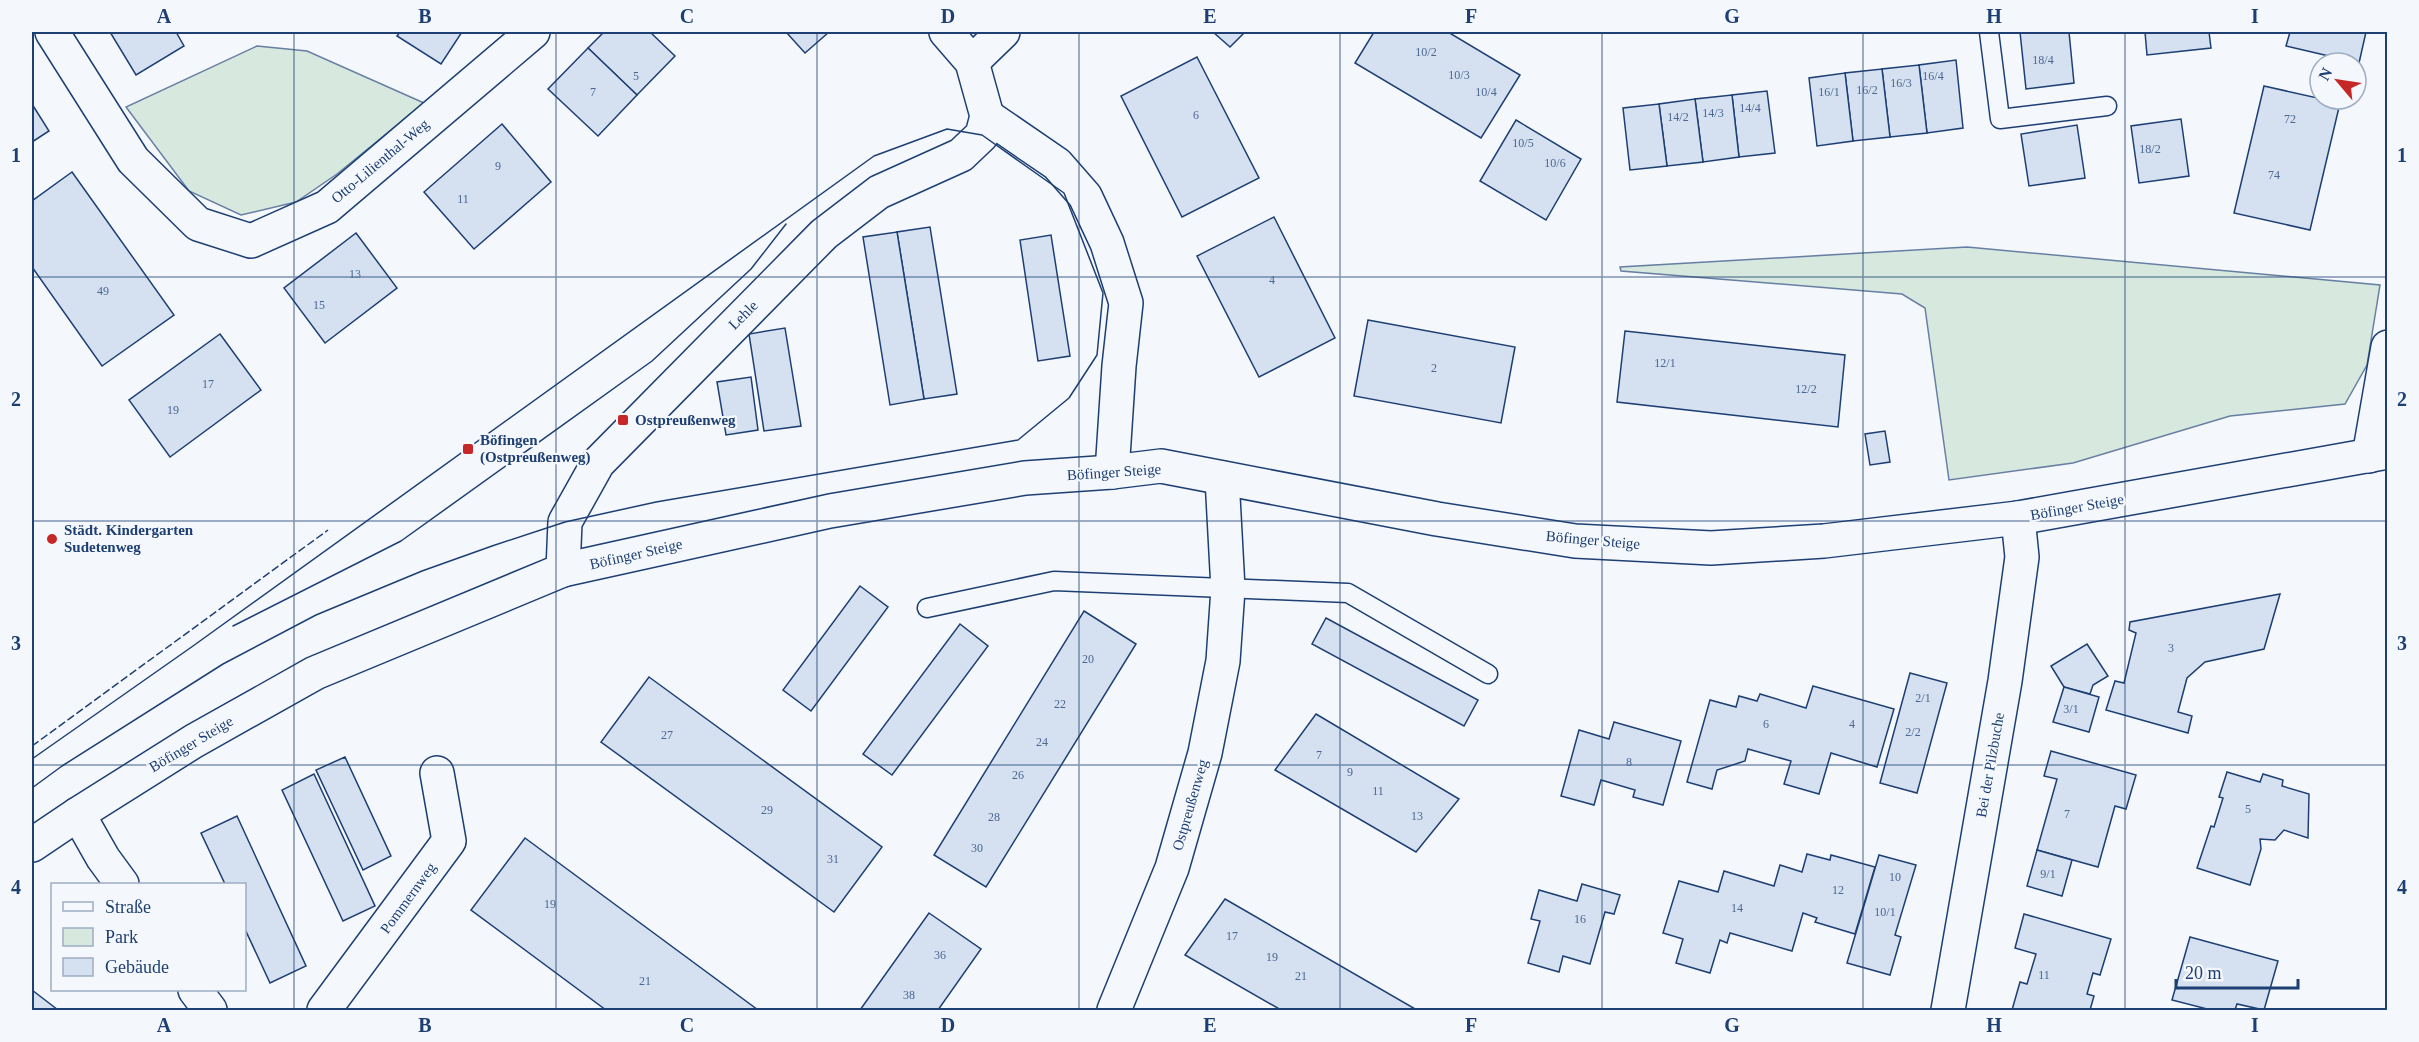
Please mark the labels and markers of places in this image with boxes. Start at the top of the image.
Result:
place label: Ostpreußenweg [635,412,736,428]
marker: Ostpreußenweg [616,413,630,427]
place label: Böfingen (Ostpreußenweg) [480,432,591,466]
marker: Böfingen (Ostpreußenweg) [461,442,475,456]
place label: Städt. Kindergarten Sudetenweg [64,522,194,555]
marker: Städt. Kindergarten Sudetenweg [45,532,59,546]

